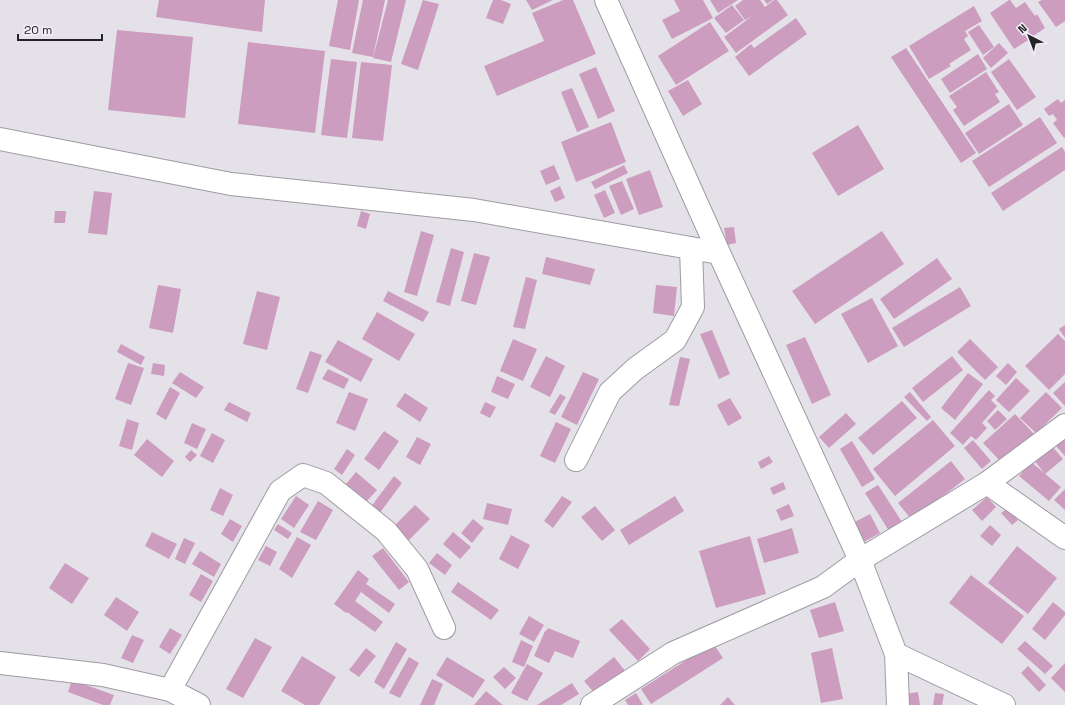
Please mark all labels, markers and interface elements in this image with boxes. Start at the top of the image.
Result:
scale bar [18,16,102,42]
north arrow [1009,16,1049,56]
text: N [1015,21,1030,36]
text: 20 m [24,22,52,38]

